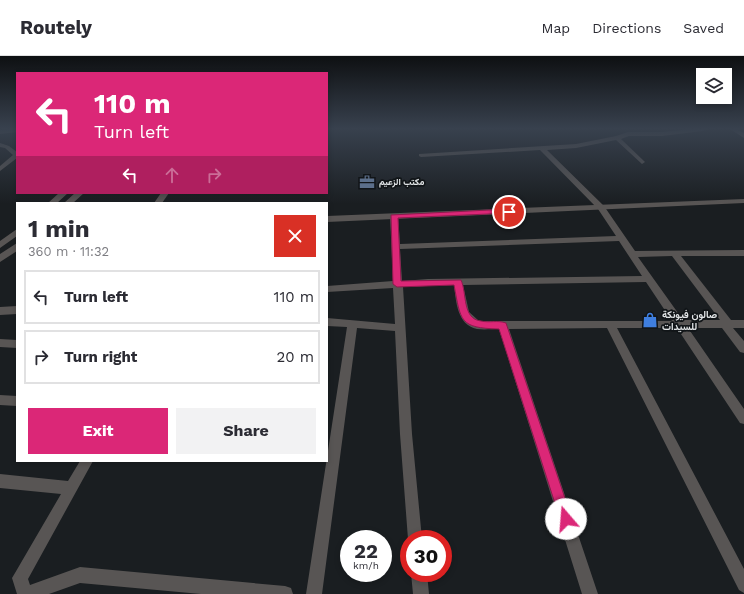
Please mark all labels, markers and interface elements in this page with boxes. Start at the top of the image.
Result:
text: Routely [20,16,92,39]
text: Map [542,20,570,36]
text: Directions [592,20,661,36]
text: Saved [683,20,724,36]
map controls [696,68,732,104]
button: layers [696,68,732,104]
text: 110 m [94,87,171,120]
icon: left [28,88,80,140]
text: Turn left [94,121,169,142]
icon: left [119,164,141,186]
icon: ahead [161,164,183,186]
icon: right [203,164,225,186]
office icon: مكتب الزعيم [358,173,376,191]
place label: مكتب الزعيم [379,177,425,188]
pin [492,195,526,229]
icon: arrive [498,201,520,223]
text: 1 min [28,215,90,243]
button: close [274,215,316,257]
text: 360 m · 11:32 [28,244,109,259]
icon: left [30,286,52,308]
text: Turn left [64,288,128,306]
text: 110 m [274,288,314,306]
place label: صالون فيونكة للسيدات [662,309,718,333]
shop icon: صالون فيونكة للسيدات [641,311,659,329]
icon: right [30,346,52,368]
text: Turn right [64,348,137,366]
text: 20 m [277,348,314,366]
button: Exit [28,408,168,454]
button: Share [176,408,316,454]
position arrow [545,498,587,540]
speed limit sign: 30 [400,530,452,582]
text: 22 [354,539,378,563]
text: km/h [353,560,379,571]

